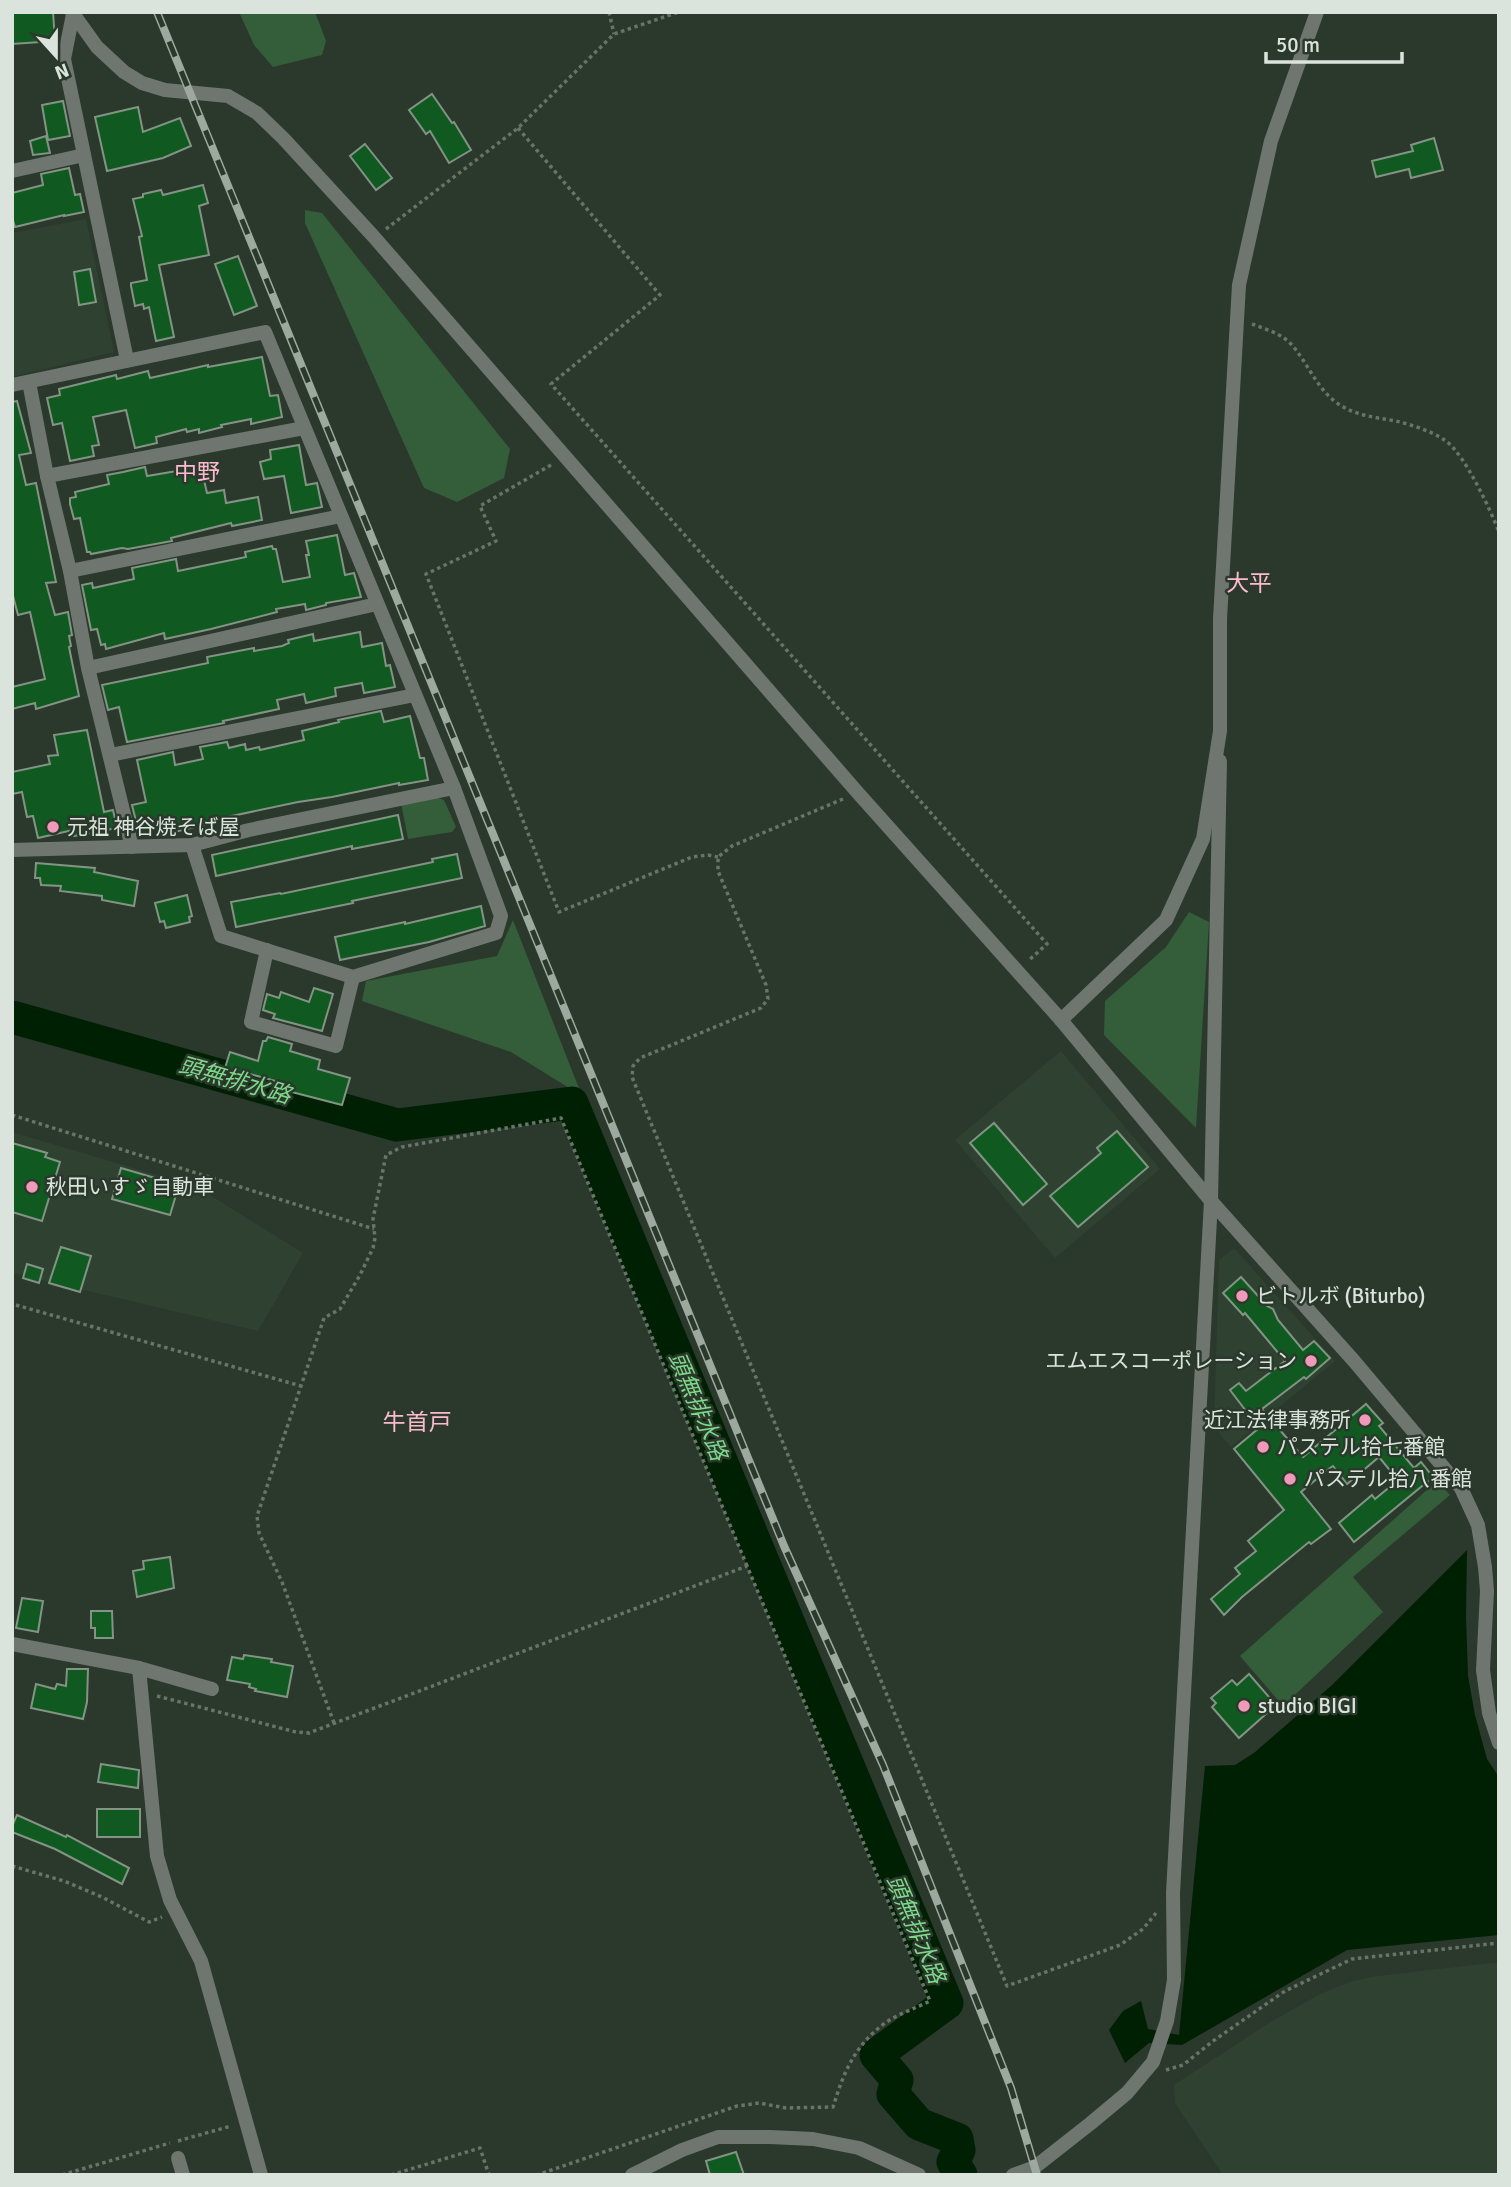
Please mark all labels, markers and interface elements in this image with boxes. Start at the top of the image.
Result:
north arrow [21,21,91,91]
scale bar [1266,21,1402,65]
text: 50 m [1276,32,1320,58]
text: N [51,57,72,85]
district label: 中野 [174,458,220,487]
district label: 大平 [1226,569,1272,598]
place label: 元祖 神谷焼そば屋 [67,814,240,840]
marker: 元祖 神谷焼そば屋 [45,819,61,835]
water label: 頭無排水路 [176,1051,296,1111]
place label: 秋田いすゞ自動車 [46,1174,214,1200]
marker: 秋田いすゞ自動車 [24,1179,40,1195]
place label: ビトルボ (Biturbo) [1256,1283,1425,1309]
marker: ビトルボ (Biturbo) [1234,1288,1250,1304]
water label: 頭無排水路 [662,1348,734,1467]
place label: エムエスコーポレーション [1045,1348,1297,1374]
marker: エムエスコーポレーション [1303,1353,1319,1369]
place label: 近江法律事務所 [1204,1407,1351,1433]
district label: 牛首戸 [383,1408,452,1437]
marker: 近江法律事務所 [1357,1412,1373,1428]
place label: パステル拾七番館 [1277,1434,1445,1460]
marker: パステル拾七番館 [1255,1439,1271,1455]
place label: パステル拾八番館 [1304,1466,1472,1492]
marker: パステル拾八番館 [1282,1471,1298,1487]
place label: studio BIGI [1258,1693,1357,1719]
marker: studio BIGI [1236,1698,1252,1714]
water label: 頭無排水路 [880,1871,952,1990]

